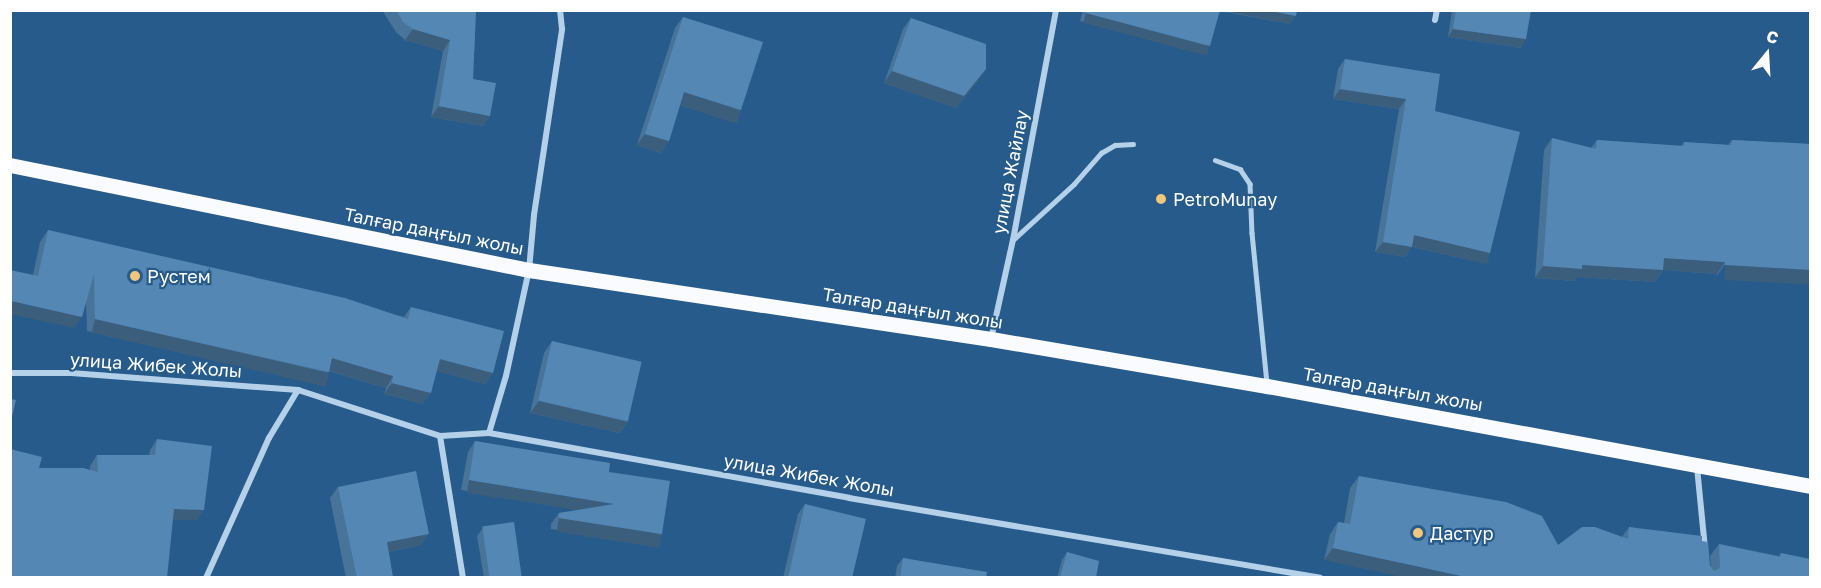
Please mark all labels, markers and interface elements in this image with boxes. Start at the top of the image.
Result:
north arrow [1737,24,1797,84]
text: С [1764,26,1781,48]
street label: улица Жайлау [987,108,1033,236]
place label: PetroMunay [1173,188,1277,210]
marker: PetroMunay [1154,192,1168,206]
street label: Талғар даңғыл жолы [342,203,526,259]
place label: Рустем [147,265,211,287]
marker: Рустем [128,269,142,283]
street label: Талғар даңғыл жолы [821,283,1005,333]
street label: улица Жибек Жолы [69,348,243,382]
street label: Талғар даңғыл жолы [1301,363,1485,415]
street label: улица Жибек Жолы [722,449,896,501]
place label: Дастур [1430,522,1493,544]
marker: Дастур [1411,526,1425,540]

